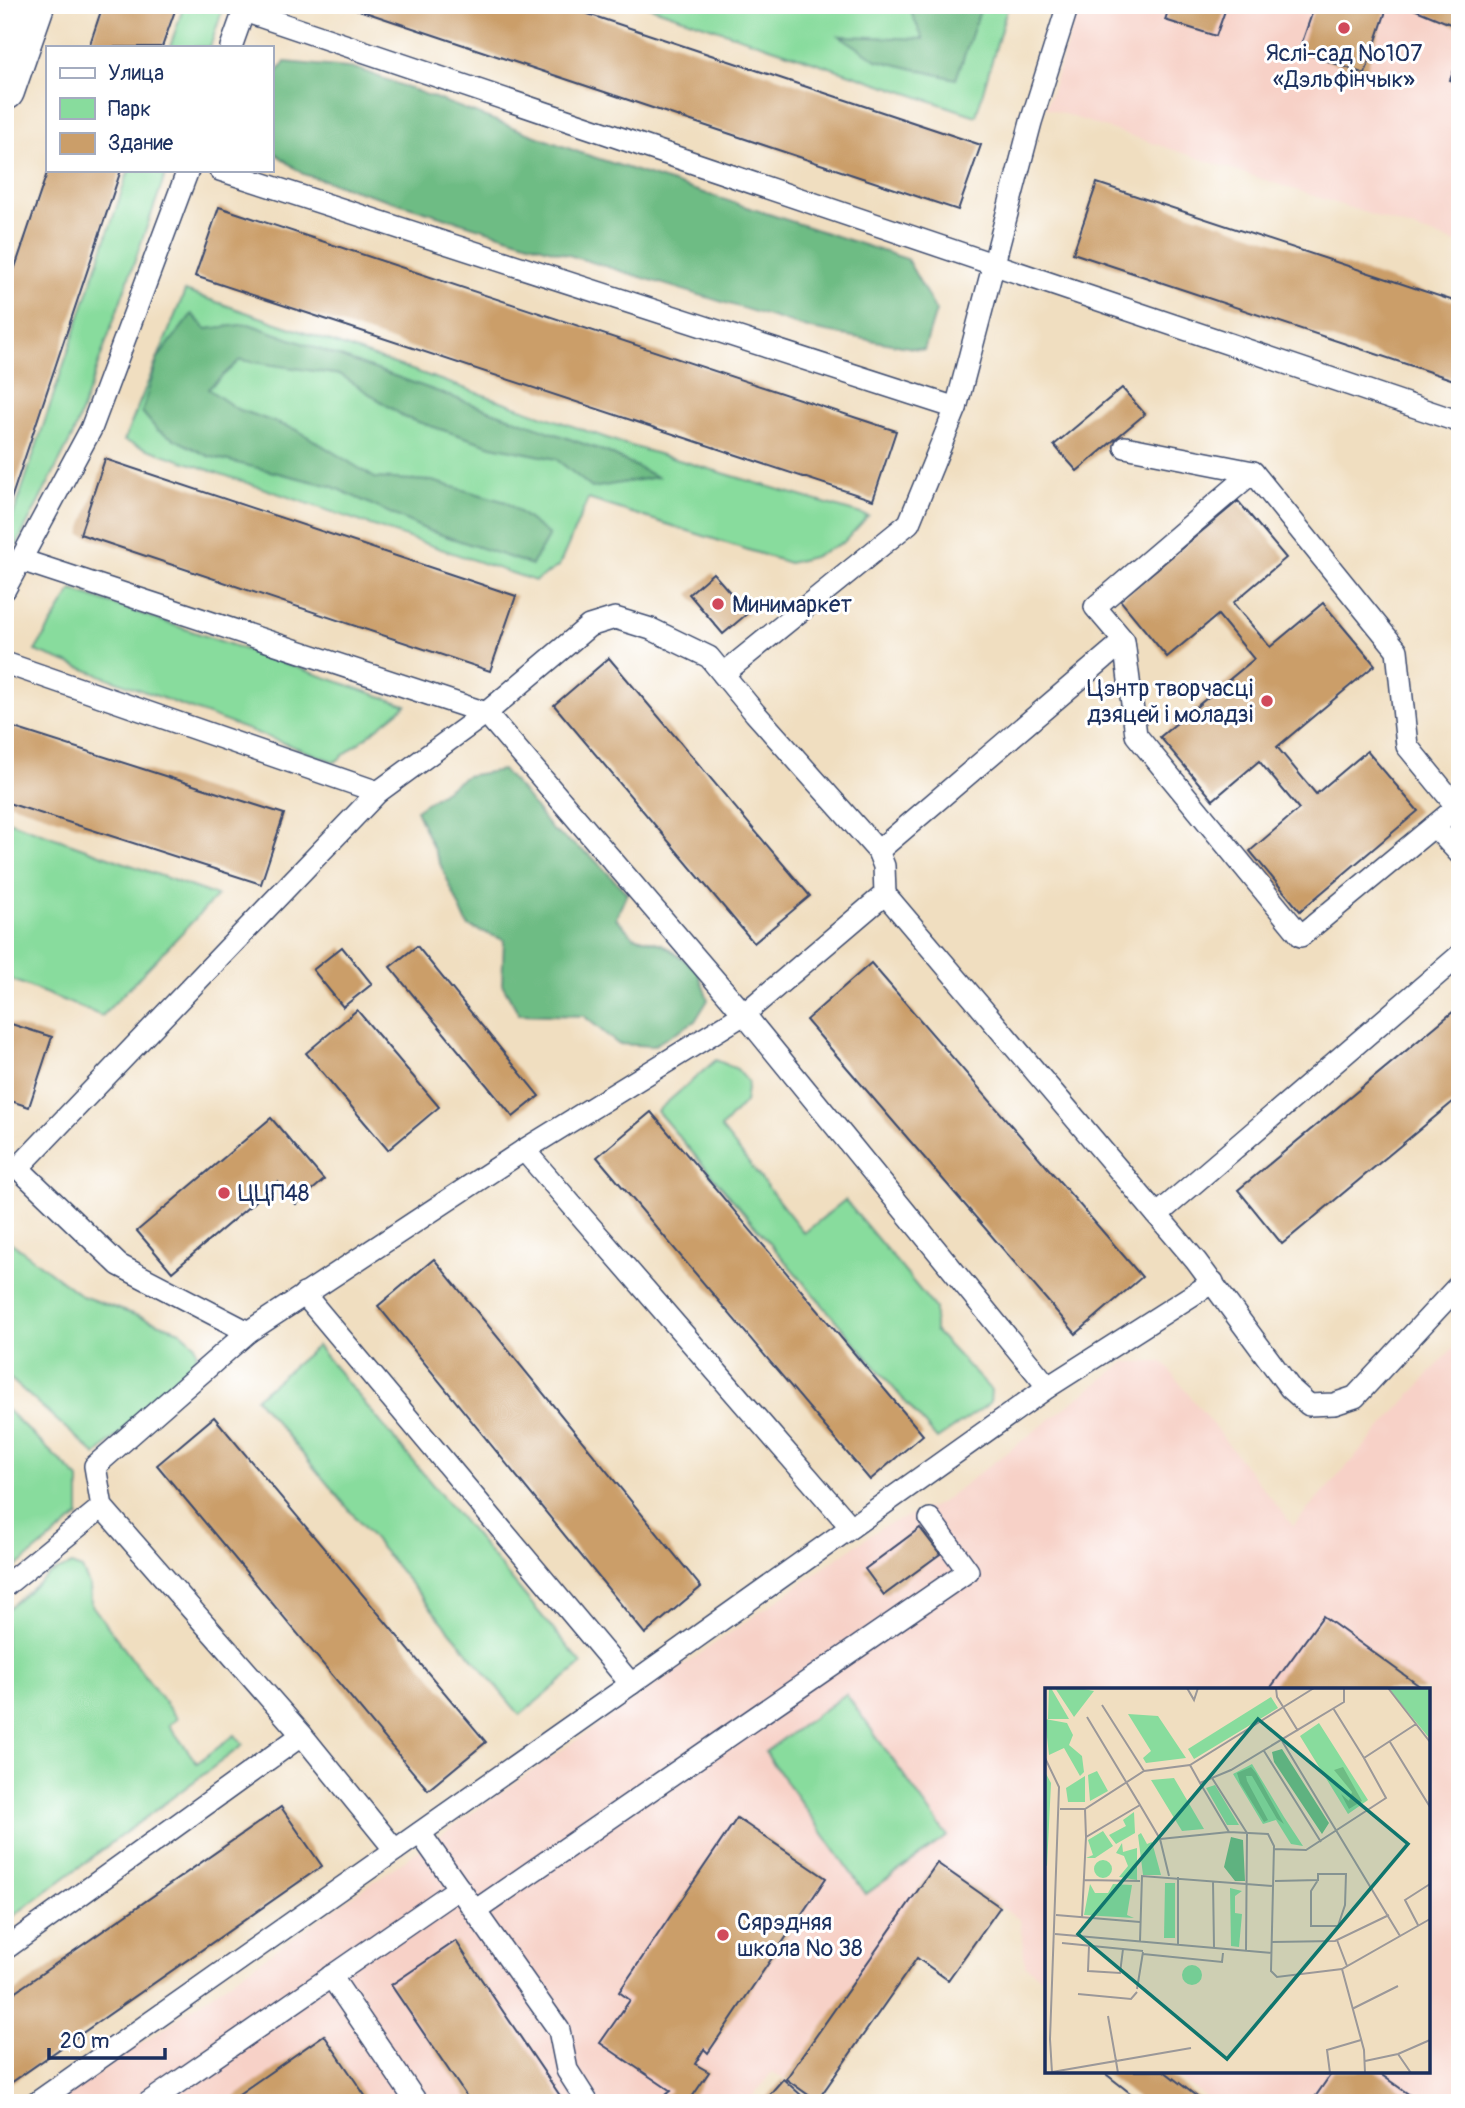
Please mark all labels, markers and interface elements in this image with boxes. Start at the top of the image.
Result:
marker: Яслі-сад №107 «Дэльфінчык» [1336,20,1352,36]
place label: Яслі-сад №107 «Дэльфінчык» [1266,39,1422,94]
legend [46,46,273,172]
text: Улица [108,60,164,87]
text: Парк [108,96,151,123]
text: Здание [108,130,174,157]
place label: Минимаркет [732,590,852,619]
marker: Минимаркет [710,596,726,612]
place label: Цэнтр творчасці дзяцей і моладзі [1087,674,1253,729]
marker: Цэнтр творчасці дзяцей і моладзі [1259,693,1275,709]
place label: ЦЦП48 [238,1179,309,1208]
marker: ЦЦП48 [216,1185,232,1201]
inset map [1045,1688,1430,2073]
place label: Сярэдняя школа № 38 [737,1908,863,1963]
marker: Сярэдняя школа № 38 [715,1927,731,1943]
scale bar [49,2017,164,2061]
text: 20 m [60,2028,109,2055]

